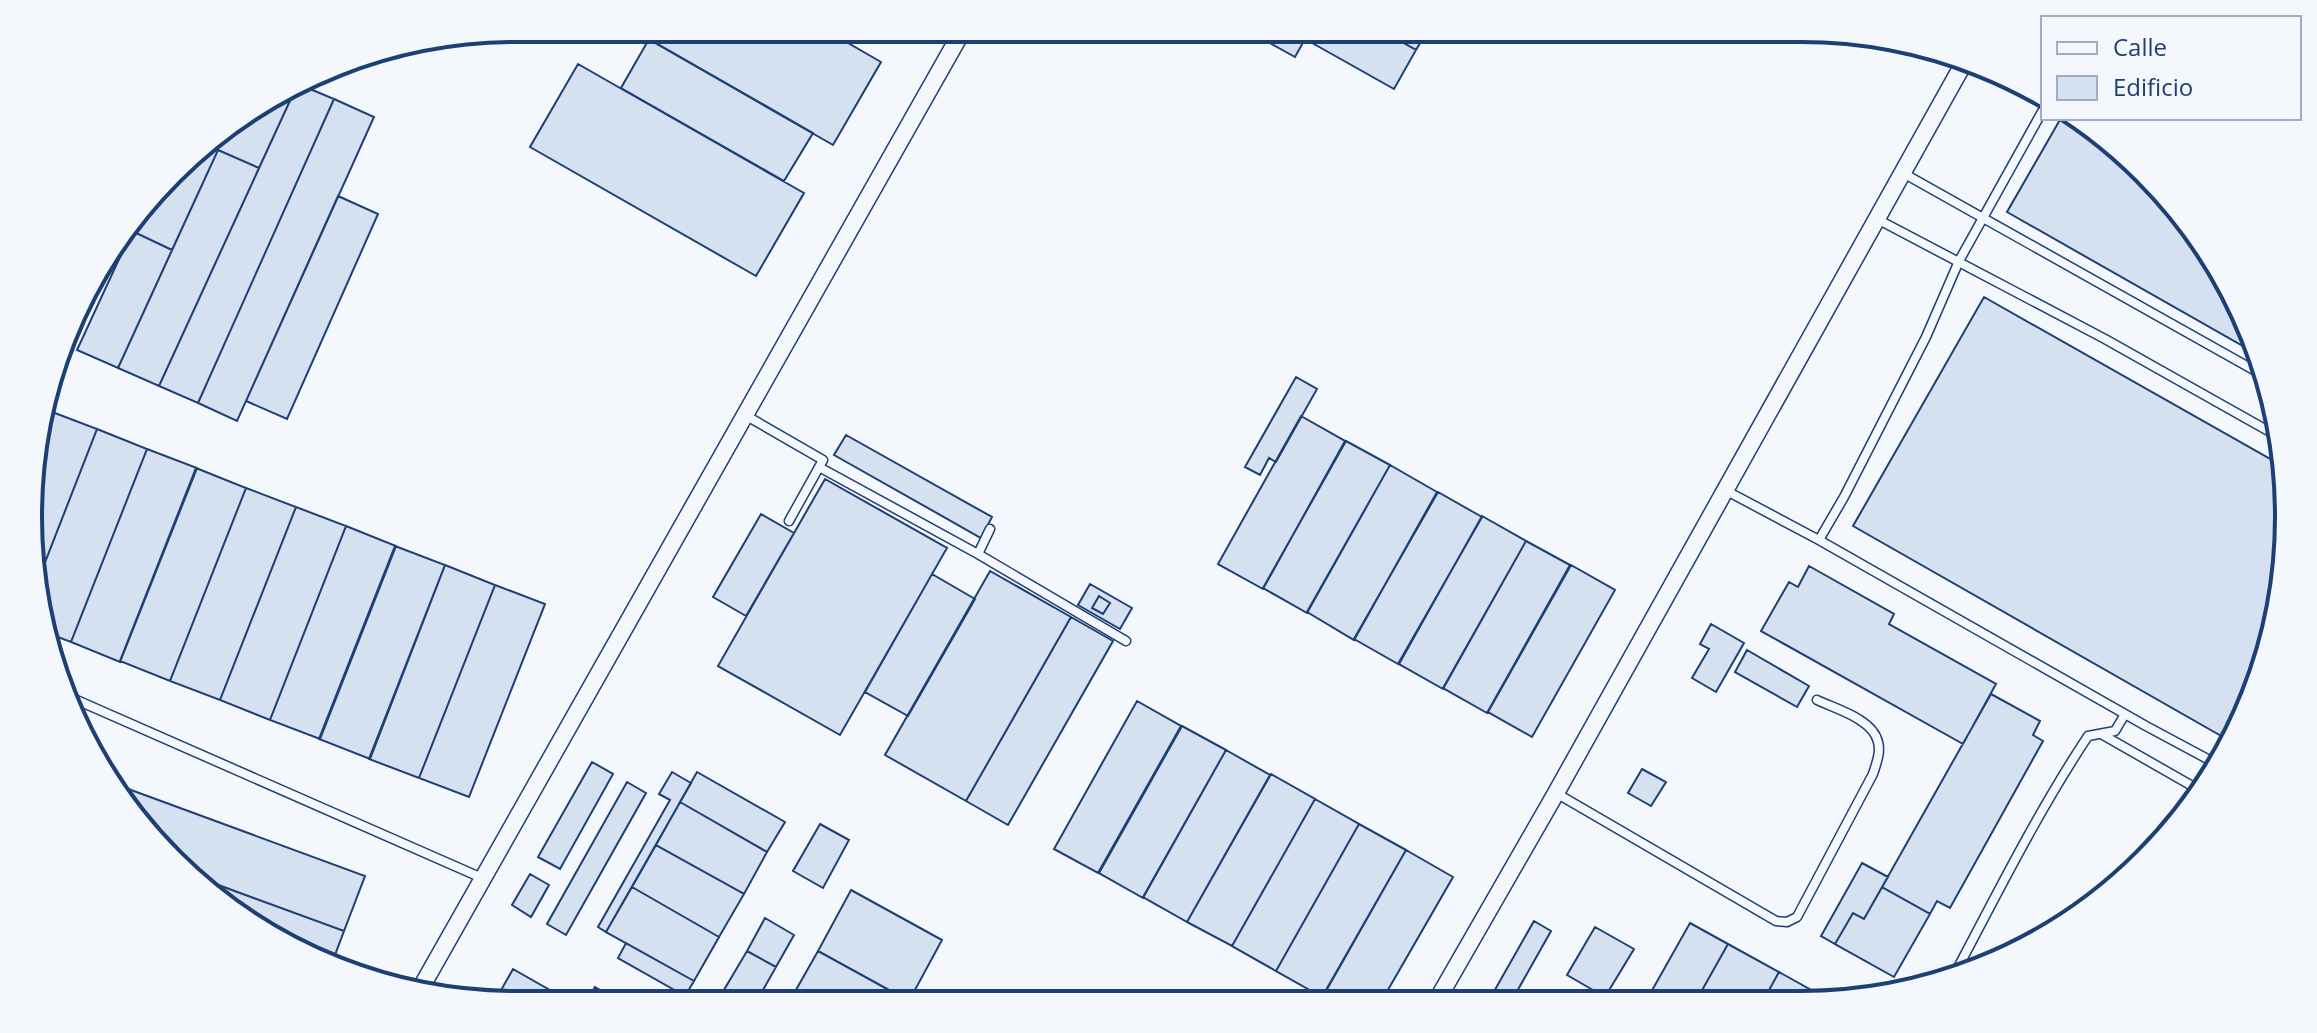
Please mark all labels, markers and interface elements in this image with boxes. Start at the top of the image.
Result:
legend [2041,16,2301,120]
text: Calle [2113,30,2167,63]
text: Edificio [2113,70,2193,103]

